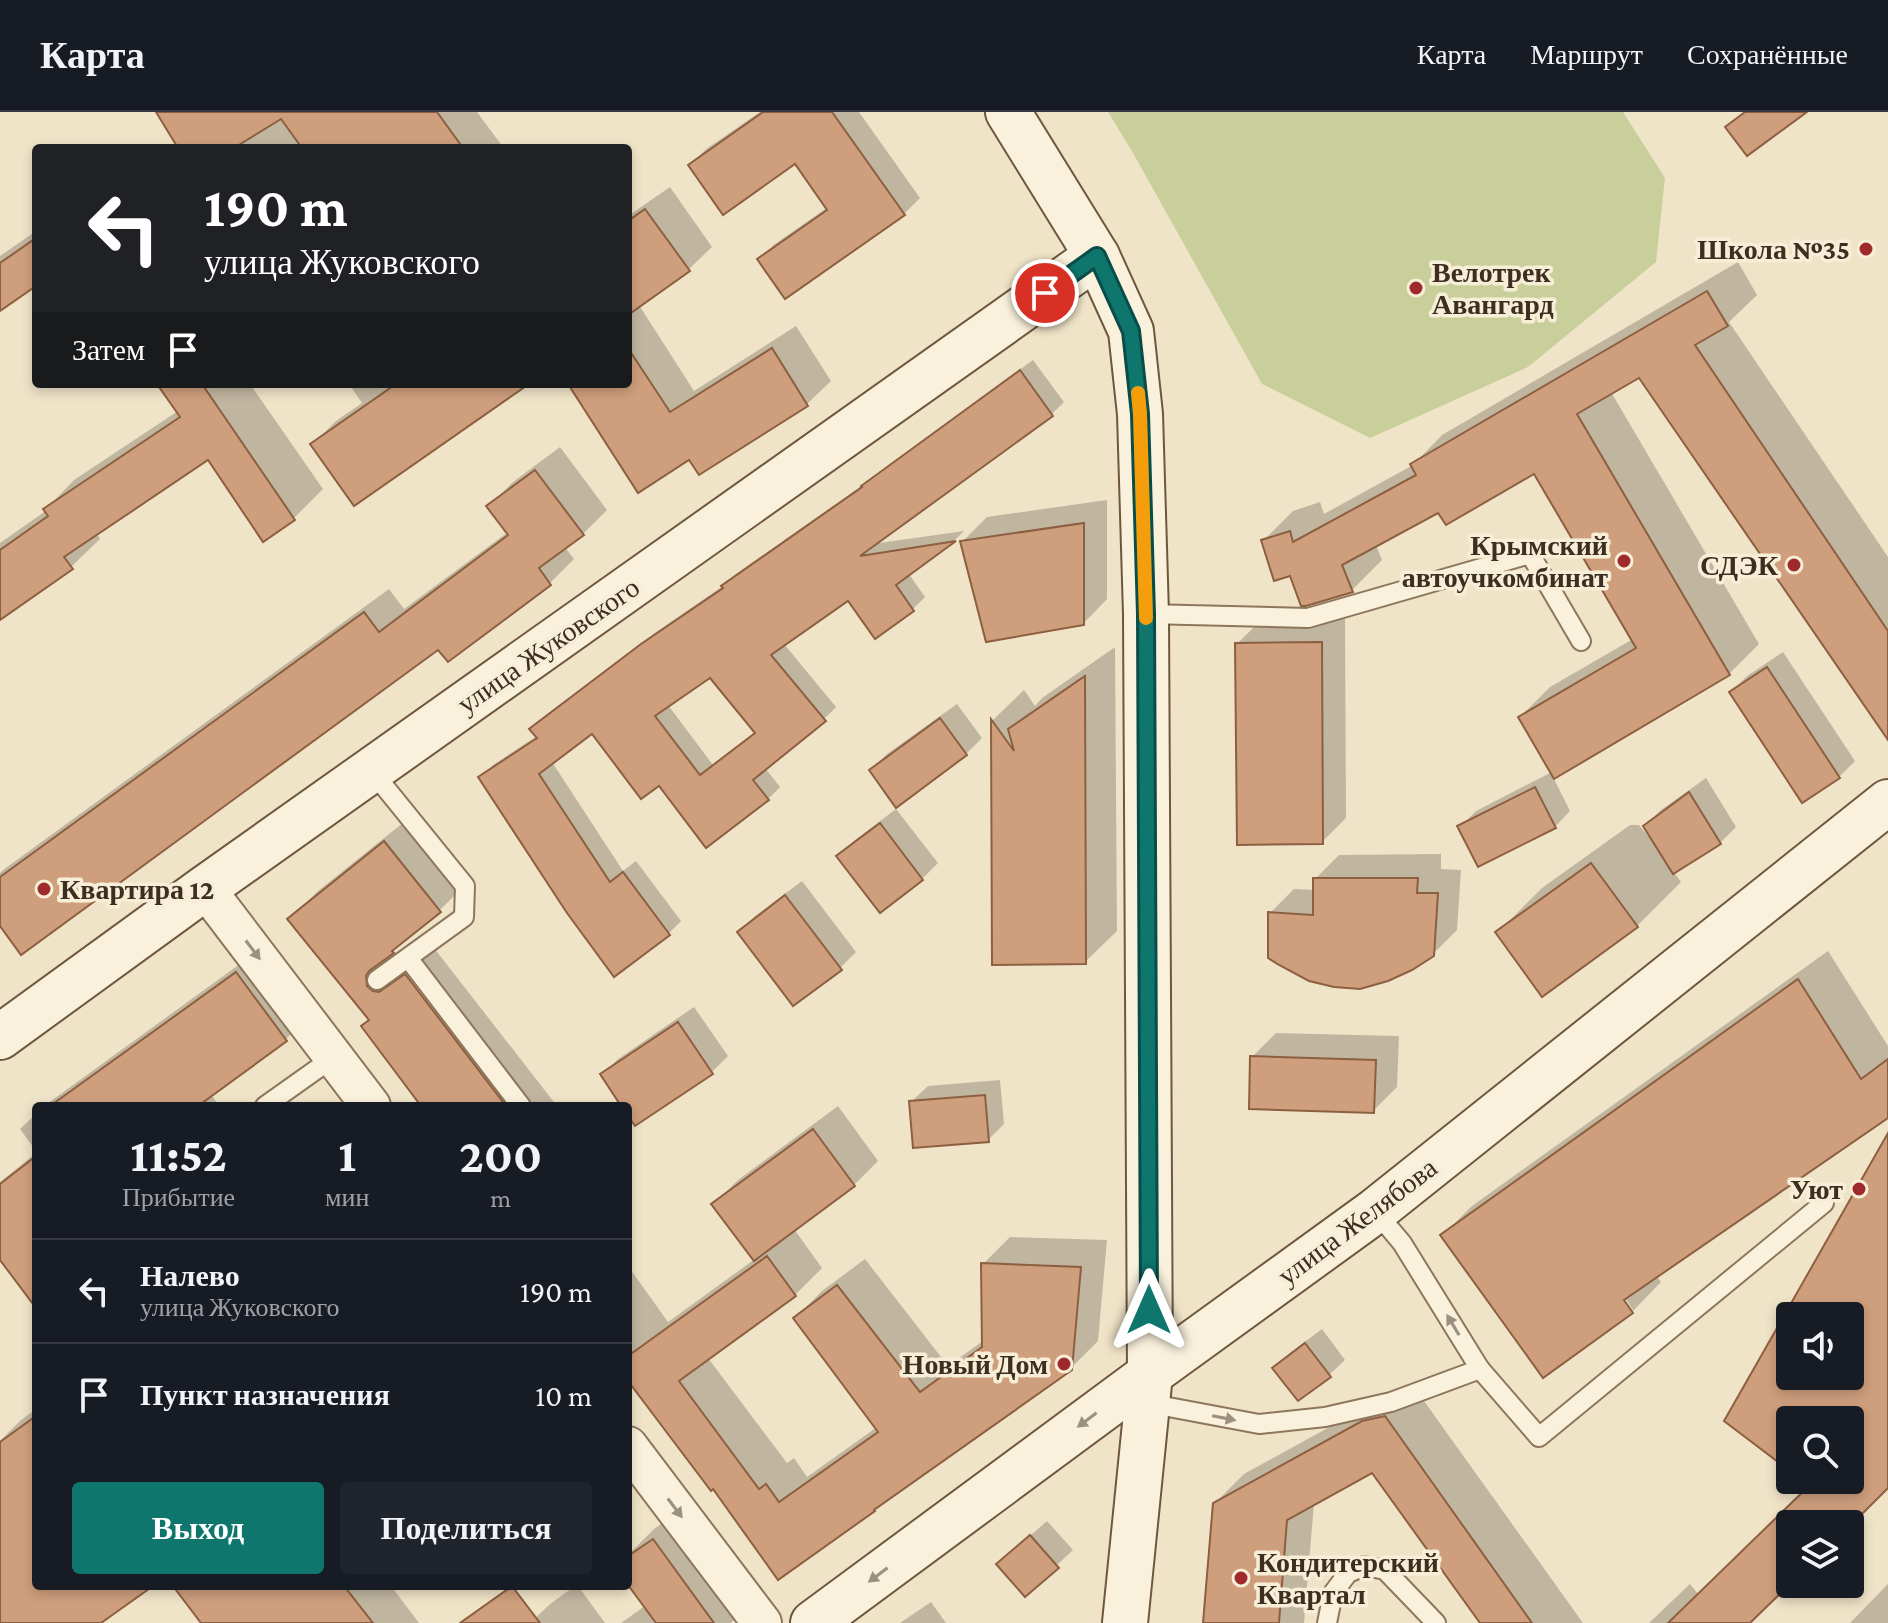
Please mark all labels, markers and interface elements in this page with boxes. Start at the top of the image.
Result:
text: Карта [40,34,145,76]
text: Карта [1417,39,1486,70]
text: Маршрут [1530,39,1643,70]
text: Сохранённые [1687,39,1848,70]
icon: left [72,176,176,280]
text: 190 m [204,176,348,238]
place label: Школа №35 [1697,234,1850,265]
marker: Школа №35 [1857,240,1875,258]
text: улица Жуковского [204,242,480,282]
place label: Велотрек Авангард [1432,257,1554,320]
pin [1011,259,1079,327]
icon: arrive [1023,271,1067,315]
marker: Велотрек Авангард [1407,279,1425,297]
icon: arrive [161,328,205,372]
text: Затем [72,333,145,366]
place label: Крымский автоучкомбинат [1402,530,1608,593]
place label: СДЭК [1700,550,1779,581]
marker: Крымский автоучкомбинат [1615,552,1633,570]
marker: СДЭК [1785,556,1803,574]
street label: улица Жуковского [451,571,645,720]
place label: Квартира 12 [60,874,214,905]
marker: Квартира 12 [35,880,53,898]
one-way arrow [244,940,260,960]
text: 11:52 [130,1128,227,1181]
text: 1 [338,1128,356,1181]
text: 200 [459,1129,542,1182]
street label: улица Желябова [1272,1151,1443,1291]
place label: Уют [1790,1174,1843,1205]
marker: Уют [1850,1180,1868,1198]
text: Прибытие [122,1183,235,1212]
text: мин [325,1183,369,1212]
text: m [490,1184,511,1213]
text: Налево [140,1259,240,1292]
position arrow [1107,1268,1191,1352]
icon: left [72,1269,116,1313]
text: 190 m [520,1275,592,1308]
text: улица Жуковского [140,1293,339,1322]
map controls [1776,1302,1864,1598]
button: sound [1776,1302,1864,1390]
one-way arrow [1446,1314,1460,1336]
place label: Новый Дом [903,1349,1048,1380]
marker: Новый Дом [1055,1355,1073,1373]
icon: arrive [72,1373,116,1417]
text: Пункт назначения [140,1378,390,1411]
text: 10 m [535,1379,592,1412]
button: search [1776,1406,1864,1494]
one-way arrow [1076,1412,1098,1428]
one-way arrow [1212,1412,1237,1424]
button: Выход [72,1482,324,1574]
button: Поделиться [340,1482,592,1574]
one-way arrow [667,1497,683,1519]
button: layers [1776,1510,1864,1598]
place label: Кондитерский Квартал [1257,1547,1439,1610]
one-way arrow [867,1567,889,1583]
marker: Кондитерский Квартал [1232,1569,1250,1587]

